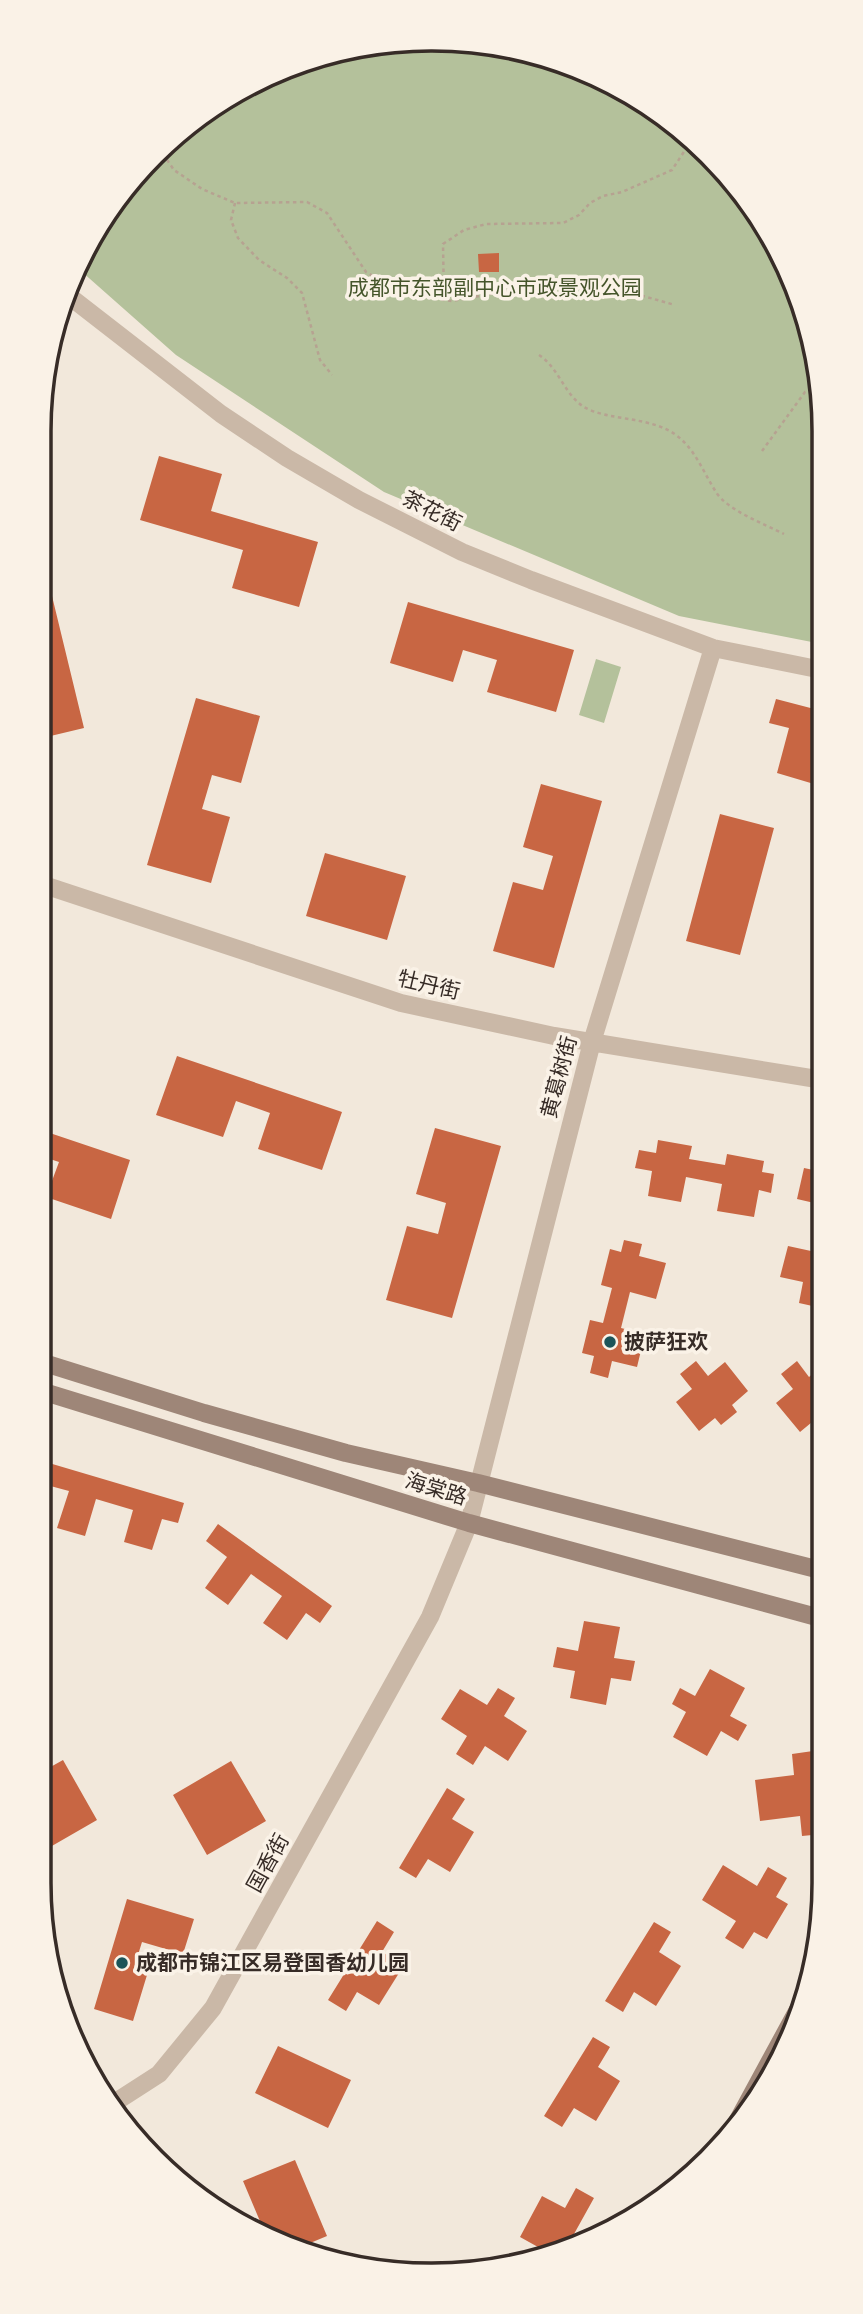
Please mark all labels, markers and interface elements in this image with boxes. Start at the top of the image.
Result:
park label: 成都市东部副中心市政景观公园 [348,273,642,303]
street label: 茶花街 [397,483,467,539]
street label: 牡丹街 [395,963,463,1007]
street label: 黄葛树街 [534,1033,584,1121]
place label: 披萨狂欢 [624,1327,708,1357]
marker: 披萨狂欢 [602,1334,618,1350]
street label: 海棠路 [401,1465,471,1513]
street label: 国香街 [240,1828,296,1898]
place label: 成都市锦江区易登国香幼儿园 [136,1948,409,1978]
marker: 成都市锦江区易登国香幼儿园 [114,1955,130,1971]

